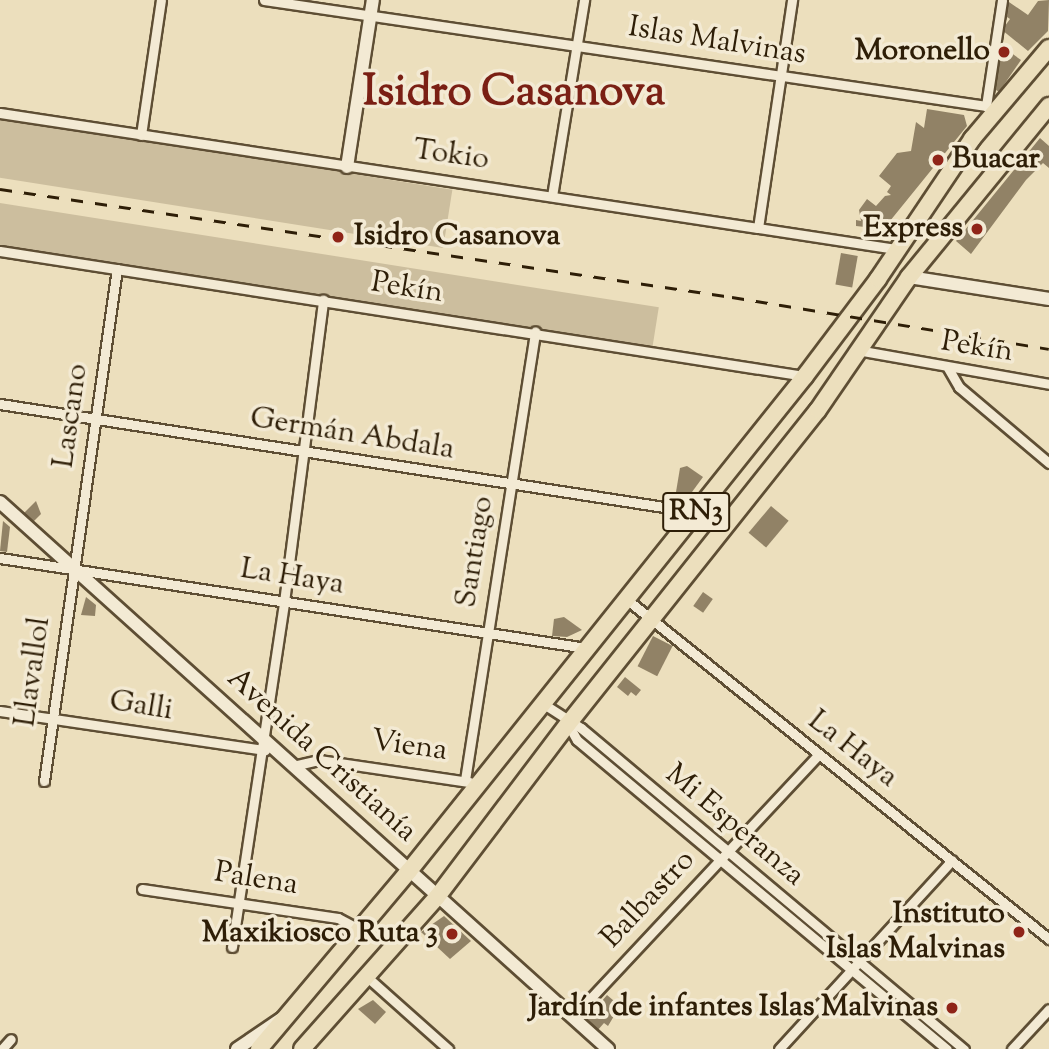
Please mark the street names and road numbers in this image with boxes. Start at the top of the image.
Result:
street label: Islas Malvinas [626,10,808,74]
street label: Tokio [411,133,491,179]
street label: Pekín [369,266,445,312]
street label: Pekín [939,325,1015,371]
street label: Lascano [47,362,97,470]
street label: Germán Abdala [247,401,457,469]
road number: RN3 [661,488,731,536]
street label: Santiago [449,494,503,610]
street label: La Haya [238,552,346,604]
street label: Llavallol [8,615,60,729]
street label: Avenida Cristianía [219,661,423,851]
street label: Galli [107,684,175,730]
street label: La Haya [800,704,904,796]
street label: Viena [369,724,449,770]
street label: Mi Esperanza [657,757,811,895]
street label: Balbastro [594,843,704,957]
street label: Palena [212,856,300,904]

